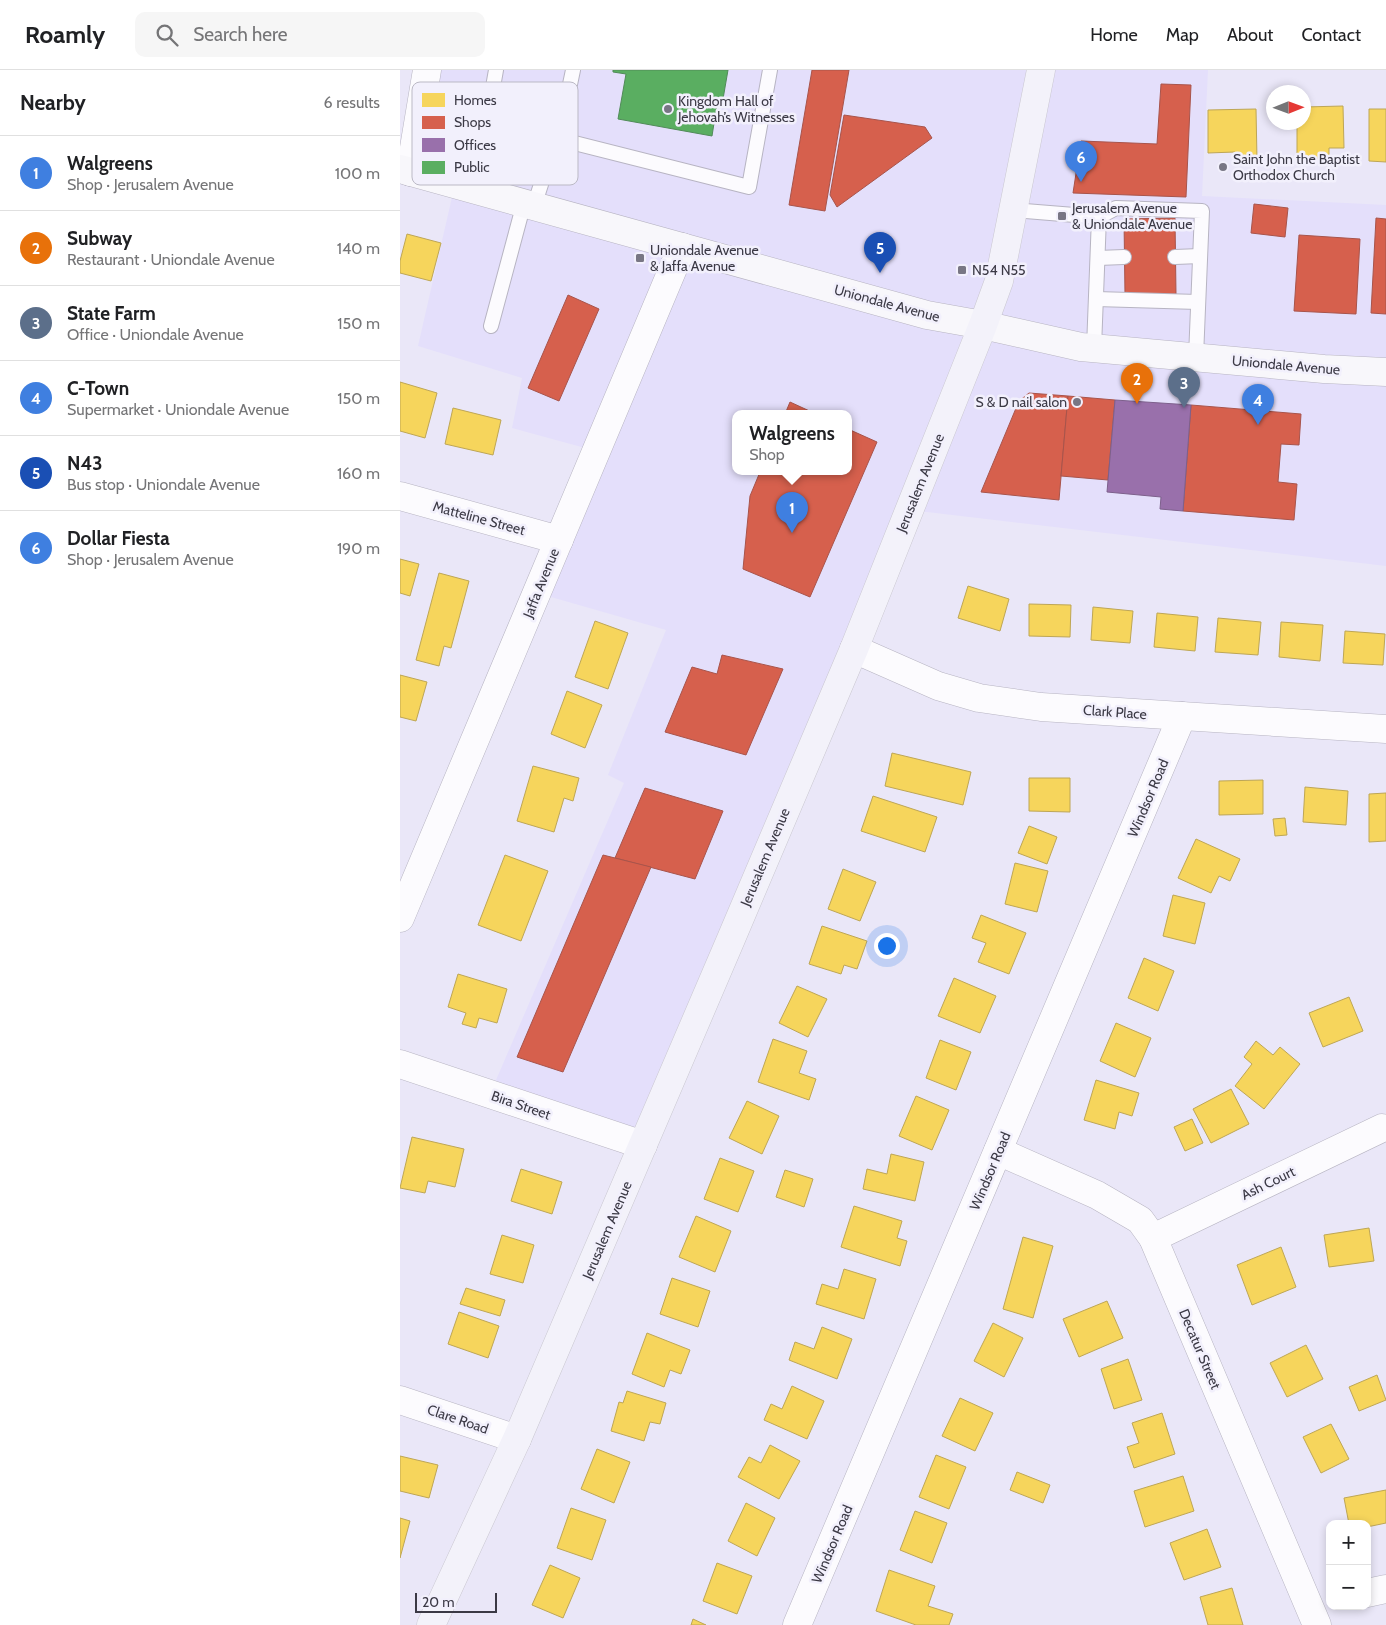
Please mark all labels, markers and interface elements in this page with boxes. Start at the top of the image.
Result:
search box [135,12,485,57]
text: Roamly [25,20,105,49]
icon: search [153,21,181,49]
text: Search here [193,23,288,46]
text: Home [1090,24,1138,46]
text: Map [1166,24,1199,46]
text: About [1227,24,1273,46]
text: Contact [1301,24,1361,46]
legend [412,82,578,185]
north arrow [1266,85,1311,130]
text: Nearby [20,90,86,115]
text: Homes [454,91,497,109]
place label: Kingdom Hall of Jehovah’s Witnesses [677,92,795,126]
text: 6 results [324,93,380,112]
marker: Kingdom Hall of Jehovah’s Witnesses [662,103,674,115]
text: Shops [454,113,491,131]
text: Offices [454,136,496,154]
pin: 6 [1065,141,1097,182]
place label: Saint John the Baptist Orthodox Church [1233,150,1360,184]
text: Walgreens [67,152,153,175]
text: Public [454,158,490,176]
marker: Saint John the Baptist Orthodox Church [1217,161,1229,173]
text: 1 [33,164,39,183]
text: 100 m [335,164,380,183]
text: Shop · Jerusalem Avenue [67,175,234,194]
place label: Jerusalem Avenue & Uniondale Avenue [1071,199,1192,233]
marker: Jerusalem Avenue & Uniondale Avenue [1056,210,1068,222]
text: Subway [67,227,132,250]
pin: 5 [864,232,896,273]
text: 2 [32,239,40,258]
text: 140 m [337,239,380,258]
place label: Uniondale Avenue & Jaffa Avenue [650,241,759,275]
text: Restaurant · Uniondale Avenue [67,250,275,269]
marker: Uniondale Avenue & Jaffa Avenue [634,252,646,264]
place label: N54 N55 [972,261,1026,279]
marker: N54 N55 [956,264,968,276]
street label: Uniondale Avenue [832,280,942,326]
text: State Farm [67,302,156,325]
text: 3 [32,314,40,333]
text: 150 m [337,314,380,333]
text: Office · Uniondale Avenue [67,325,244,344]
street label: Uniondale Avenue [1231,351,1341,379]
pin: 2 [1121,363,1153,404]
pin: 3 [1168,367,1200,408]
text: C-Town [67,377,129,400]
pin: 4 [1242,384,1274,425]
text: 4 [31,389,41,408]
text: 150 m [337,389,380,408]
place label: S & D nail salon [975,393,1067,411]
marker: S & D nail salon [1071,396,1083,408]
text: Supermarket · Uniondale Avenue [67,400,289,419]
popup [732,410,852,475]
text: Walgreens [749,422,835,445]
street label: Jerusalem Avenue [892,431,948,536]
text: Shop [749,445,785,464]
text: N43 [67,452,102,475]
text: 5 [32,464,40,483]
text: 160 m [337,464,380,483]
text: Bus stop · Uniondale Avenue [67,475,260,494]
pin: 1 [776,492,808,533]
street label: Matteline Street [431,497,527,539]
text: Dollar Fiesta [67,527,170,550]
text: 6 [32,539,41,558]
text: 190 m [337,539,380,558]
street label: Jaffa Avenue [519,546,563,621]
text: Shop · Jerusalem Avenue [67,550,234,569]
street label: Clark Place [1083,701,1147,723]
street label: Windsor Road [1123,756,1173,840]
street label: Jerusalem Avenue [736,805,794,910]
your location [874,933,900,959]
street label: Bira Street [489,1086,553,1124]
street label: Windsor Road [965,1129,1015,1213]
street label: Ash Court [1238,1162,1298,1204]
street label: Jerusalem Avenue [578,1178,636,1283]
street label: Decatur Street [1175,1306,1225,1392]
street label: Clare Road [425,1400,491,1438]
street label: Windsor Road [807,1502,857,1586]
map controls [1326,1520,1371,1610]
button: + [1326,1520,1371,1565]
button: − [1326,1565,1371,1610]
scale bar [415,1590,498,1613]
text: 20 m [422,1593,455,1611]

